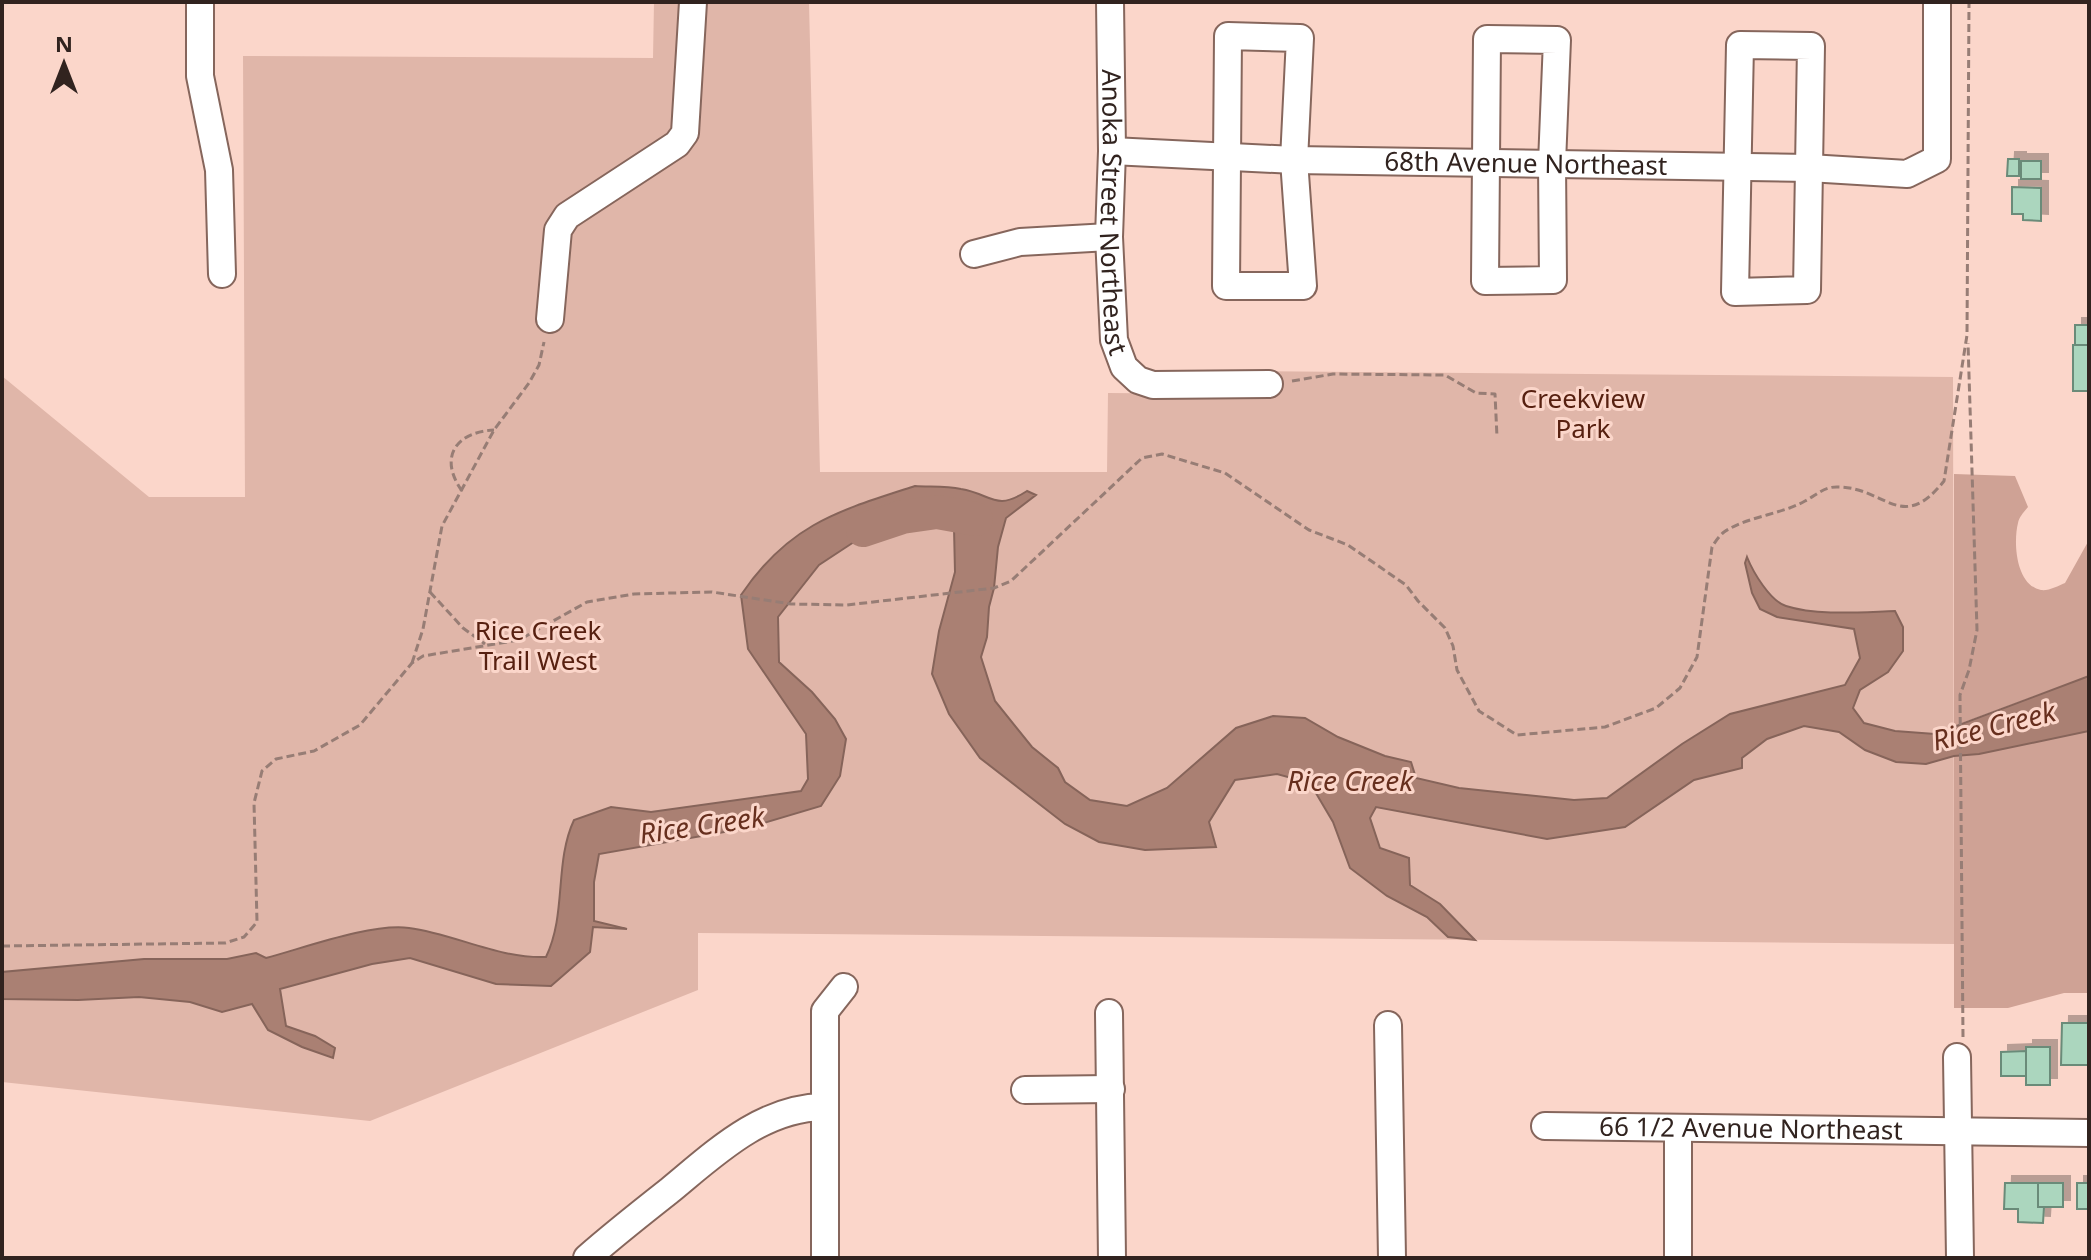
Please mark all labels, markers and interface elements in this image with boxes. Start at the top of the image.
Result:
north arrow [24,24,104,104]
text: N [55,28,73,58]
street label: Anoka Street Northeast [1092,69,1137,360]
street label: 68th Avenue Northeast [1384,142,1667,183]
park label: Creekview Park [1521,380,1646,446]
park label: Rice Creek Trail West [475,612,601,678]
water label: Rice Creek [1928,691,2061,759]
water label: Rice Creek [1287,761,1414,799]
water label: Rice Creek [637,796,768,852]
street label: 66 1/2 Avenue Northeast [1599,1108,1903,1148]

